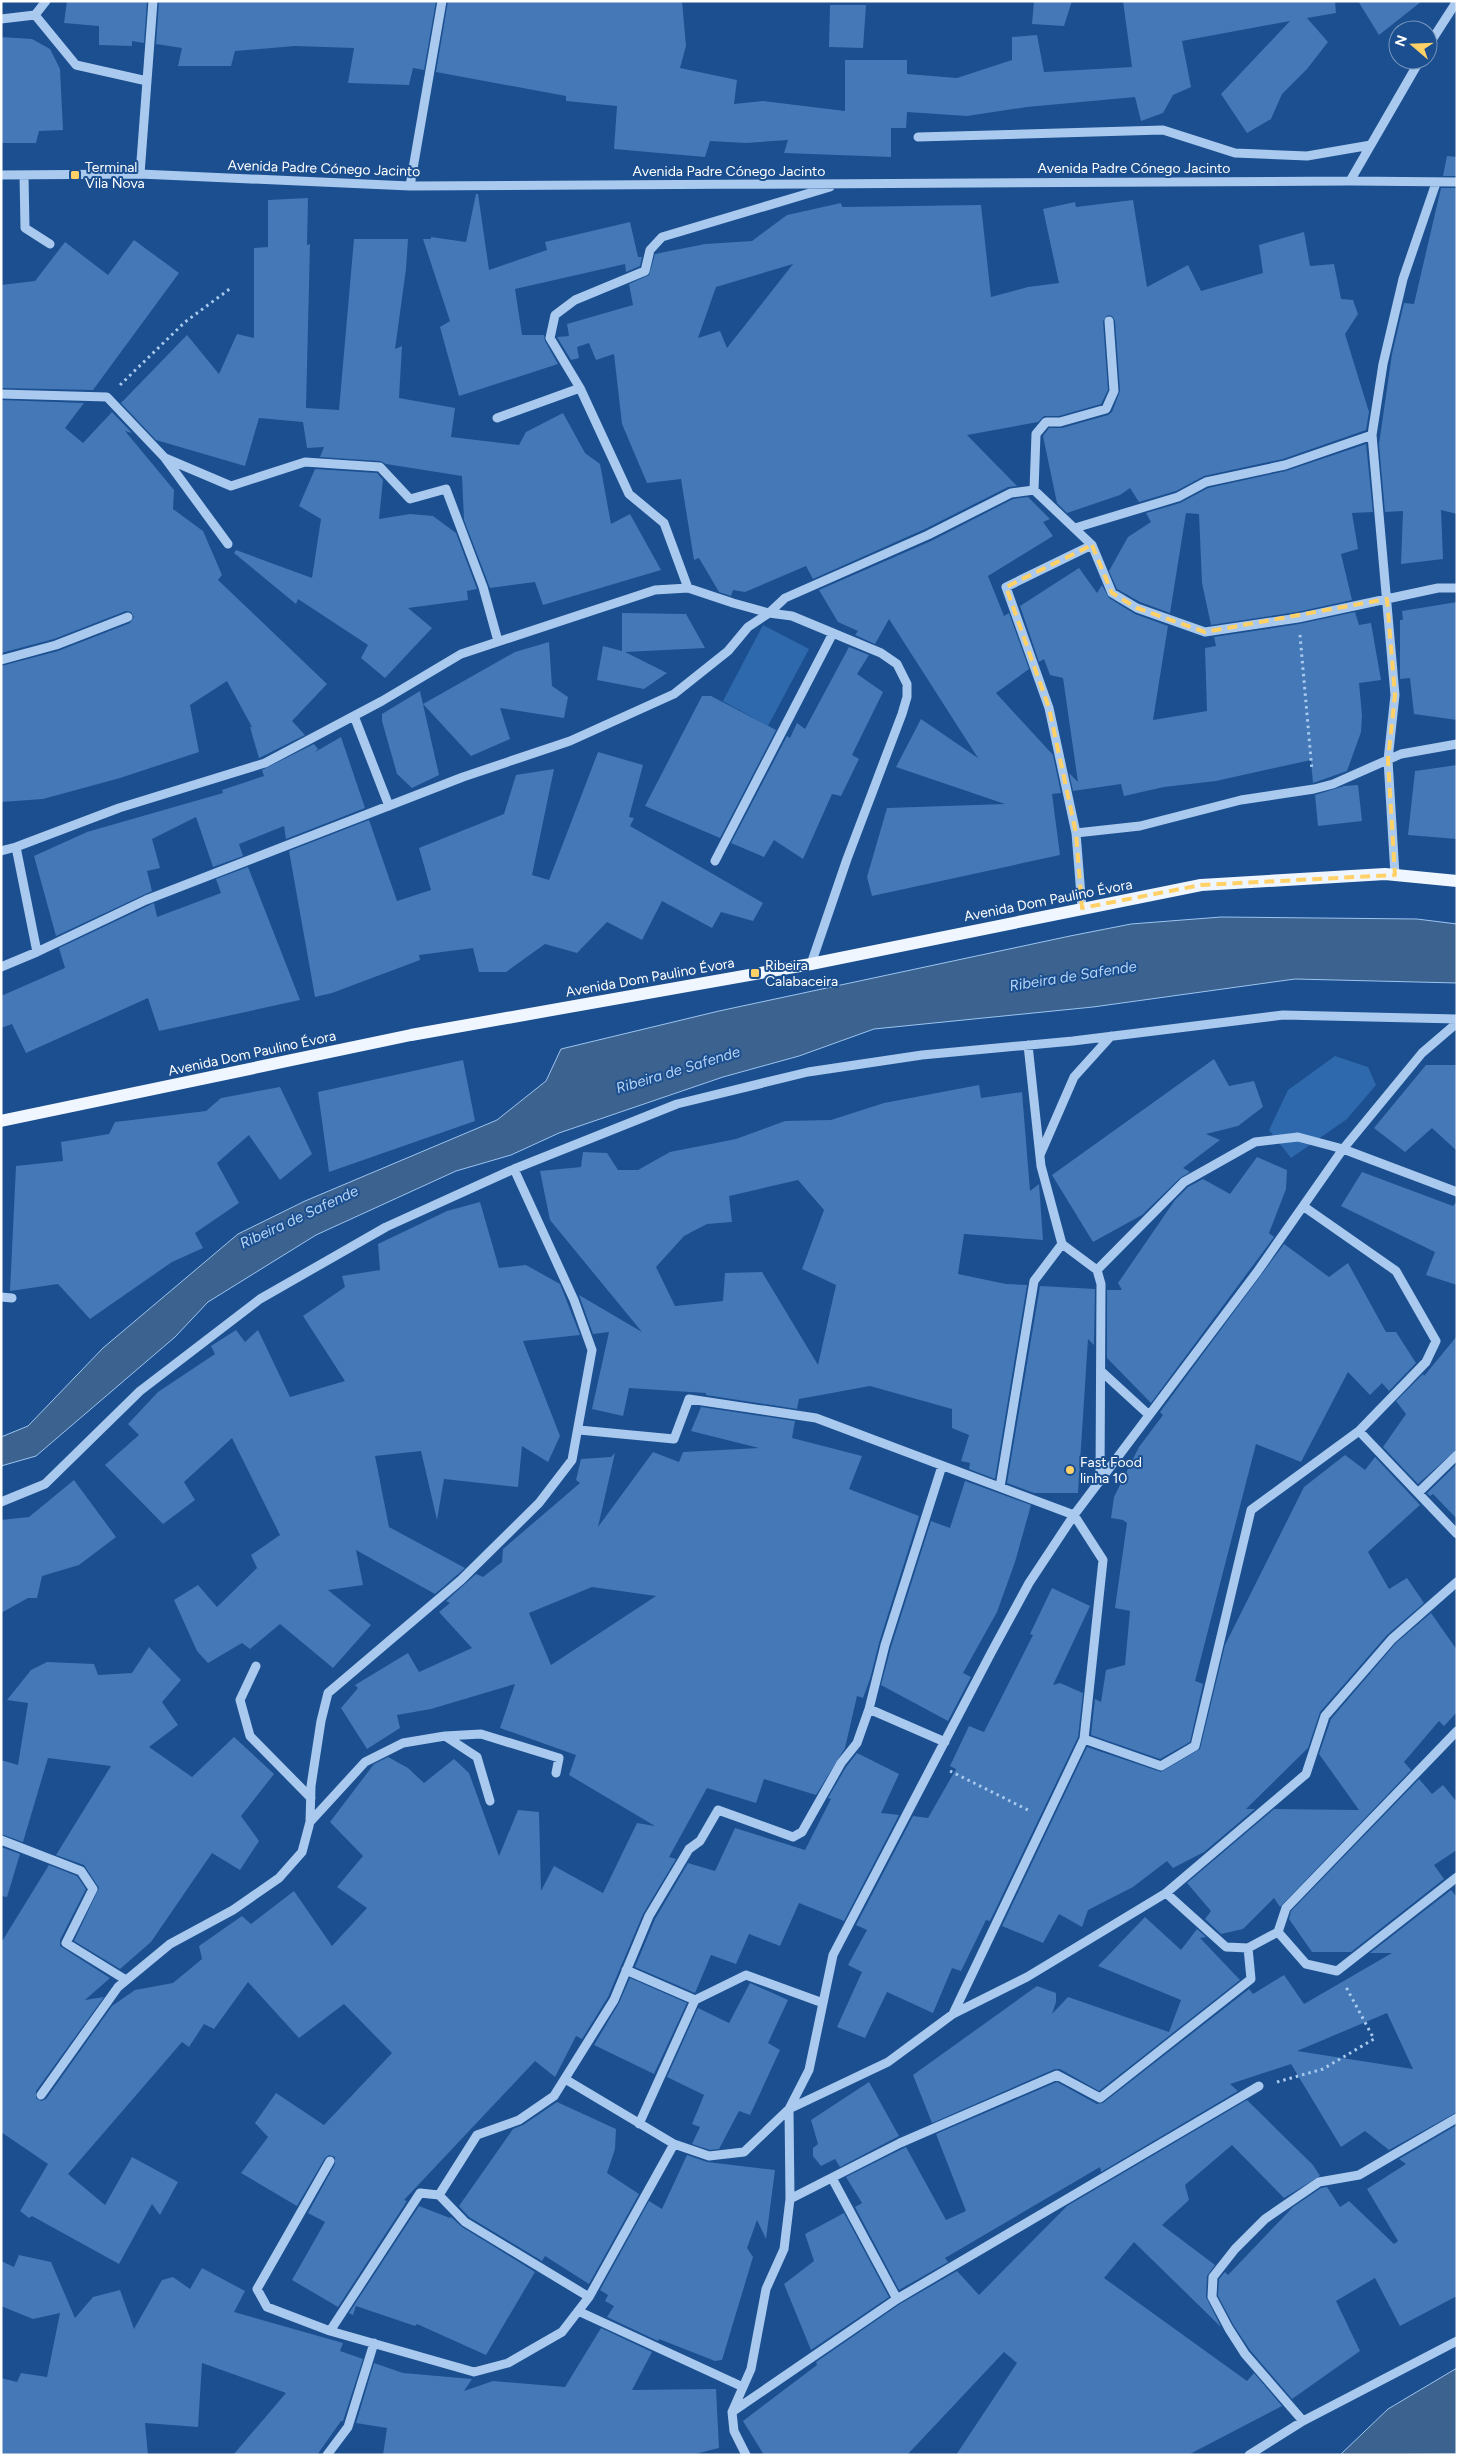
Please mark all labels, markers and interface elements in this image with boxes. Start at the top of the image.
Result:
north arrow [1388,20,1438,70]
text: N [1391,33,1411,49]
street label: Avenida Padre Cónego Jacinto [227,157,421,180]
place label: Terminal Vila Nova [85,159,145,192]
street label: Avenida Padre Cónego Jacinto [1038,160,1230,177]
street label: Avenida Padre Cónego Jacinto [633,163,825,180]
marker: Terminal Vila Nova [69,169,81,181]
street label: Avenida Dom Paulino Évora [962,876,1134,925]
street label: Avenida Dom Paulino Évora [564,954,736,1001]
place label: Ribeira Calabaceira [765,957,838,990]
water label: Ribeira de Safende [1008,957,1138,995]
marker: Ribeira Calabaceira [749,967,761,979]
street label: Avenida Dom Paulino Évora [167,1027,338,1080]
water label: Ribeira de Safende [614,1043,742,1097]
water label: Ribeira de Safende [237,1182,361,1252]
place label: Fast Food linha 10 [1080,1454,1142,1487]
marker: Fast Food linha 10 [1064,1464,1076,1476]

